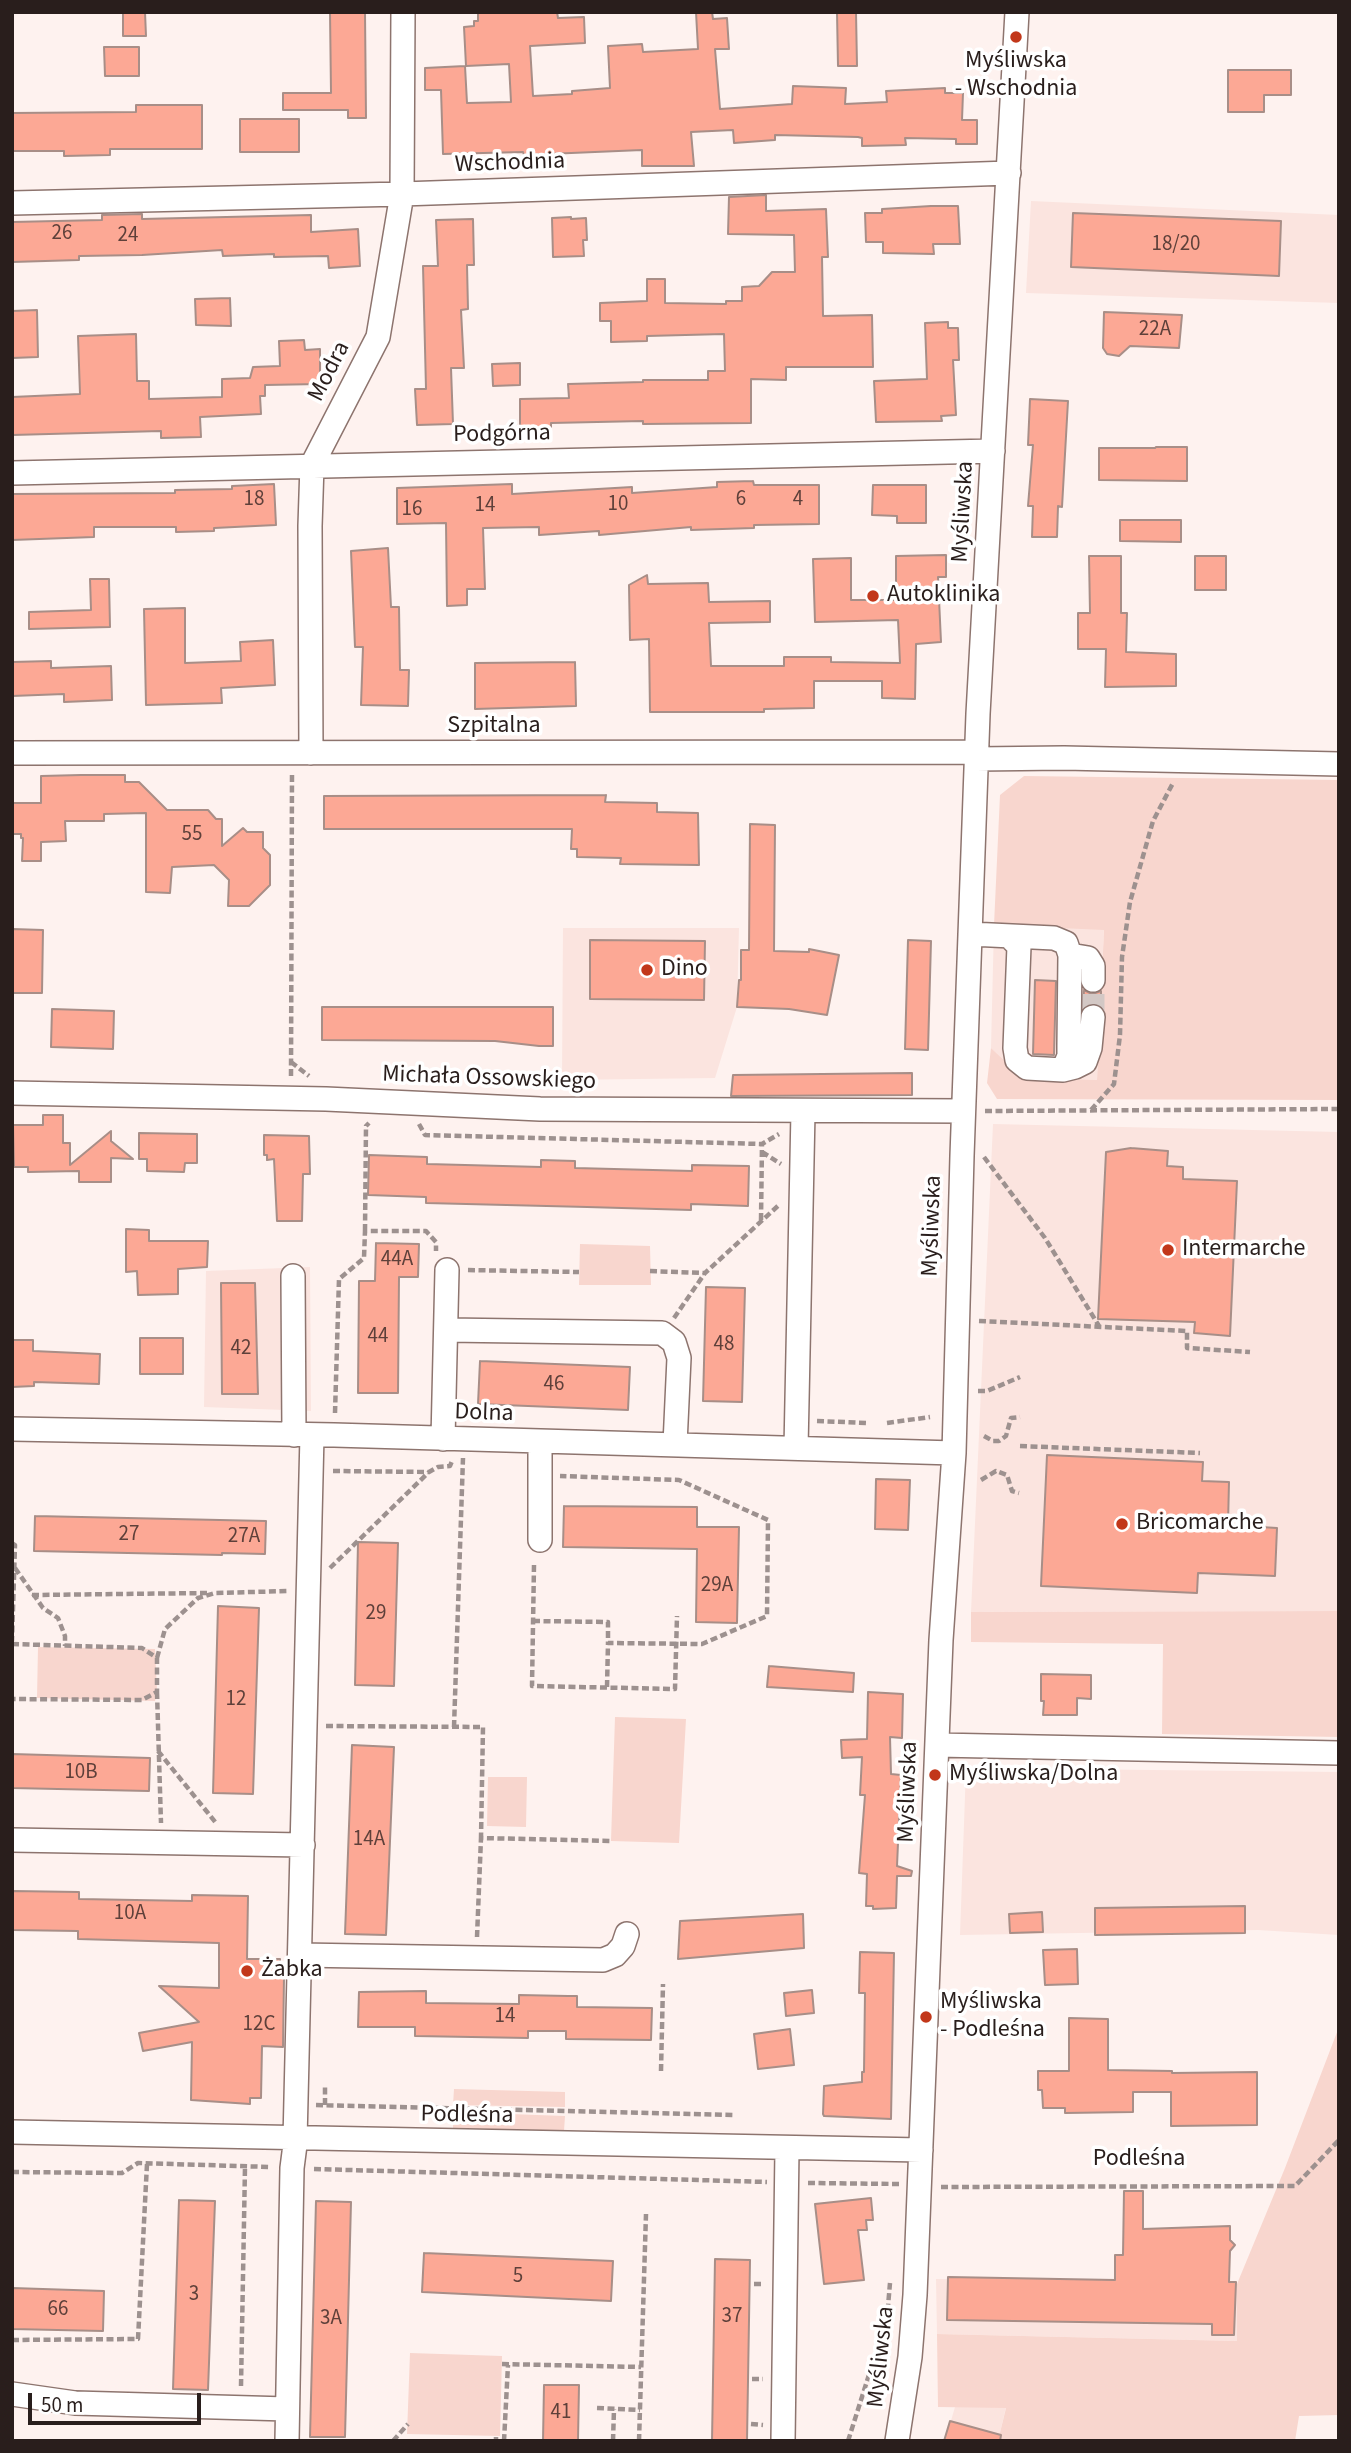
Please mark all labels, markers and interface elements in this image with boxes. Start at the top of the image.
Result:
marker: Myśliwska - Wschodnia [1008,29,1024,45]
place label: Myśliwska - Wschodnia [955,48,1077,104]
street label: Wschodnia [454,148,566,180]
house number: 26 [52,221,72,247]
house number: 24 [118,223,138,249]
house number: 18/20 [1151,232,1201,258]
house number: 22A [1139,317,1171,343]
street label: Modra [303,337,357,407]
street label: Podgórna [453,420,551,450]
street label: Myśliwska [947,460,981,564]
house number: 18 [244,487,264,513]
house number: 6 [736,487,746,513]
house number: 4 [793,487,803,513]
house number: 10 [608,492,628,518]
house number: 14 [475,493,495,519]
house number: 16 [402,497,422,523]
place label: Autoklinika [887,582,1000,610]
marker: Autoklinika [865,588,881,604]
street label: Szpitalna [447,713,541,741]
house number: 55 [182,822,202,848]
place label: Dino [661,956,708,984]
marker: Dino [639,962,655,978]
street label: Michała Ossowskiego [382,1061,596,1097]
street label: Myśliwska [917,1175,949,1277]
place label: Intermarche [1182,1236,1305,1264]
marker: Intermarche [1160,1242,1176,1258]
house number: 44A [381,1247,413,1273]
house number: 44 [368,1324,388,1350]
house number: 48 [714,1332,734,1358]
house number: 42 [231,1336,251,1362]
house number: 46 [544,1372,564,1398]
street label: Dolna [454,1399,514,1429]
place label: Bricomarche [1136,1510,1264,1538]
marker: Bricomarche [1114,1516,1130,1532]
house number: 27 [119,1522,139,1548]
house number: 27A [228,1524,260,1550]
house number: 29A [701,1573,733,1599]
house number: 29 [366,1601,386,1627]
house number: 12 [226,1687,246,1713]
street label: Myśliwska [893,1741,925,1843]
house number: 10B [64,1760,98,1786]
place label: Myśliwska/Dolna [949,1761,1118,1789]
marker: Myśliwska/Dolna [927,1767,943,1783]
house number: 14A [353,1827,385,1853]
house number: 10A [114,1901,146,1927]
place label: Żabka [261,1957,323,1985]
marker: Żabka [239,1963,255,1979]
place label: Myśliwska - Podleśna [940,1989,1045,2045]
house number: 14 [495,2004,515,2030]
marker: Myśliwska - Podleśna [918,2009,934,2025]
house number: 12C [243,2012,275,2038]
street label: Podleśna [420,2101,514,2131]
street label: Podleśna [1093,2146,1185,2174]
house number: 5 [513,2264,523,2290]
house number: 3 [189,2282,199,2308]
house number: 66 [48,2297,68,2323]
house number: 37 [722,2304,742,2330]
street label: Myśliwska [862,2305,902,2409]
house number: 3A [320,2306,342,2332]
scale bar [32,2380,205,2424]
text: 50 m [41,2390,83,2420]
house number: 41 [551,2400,571,2426]

